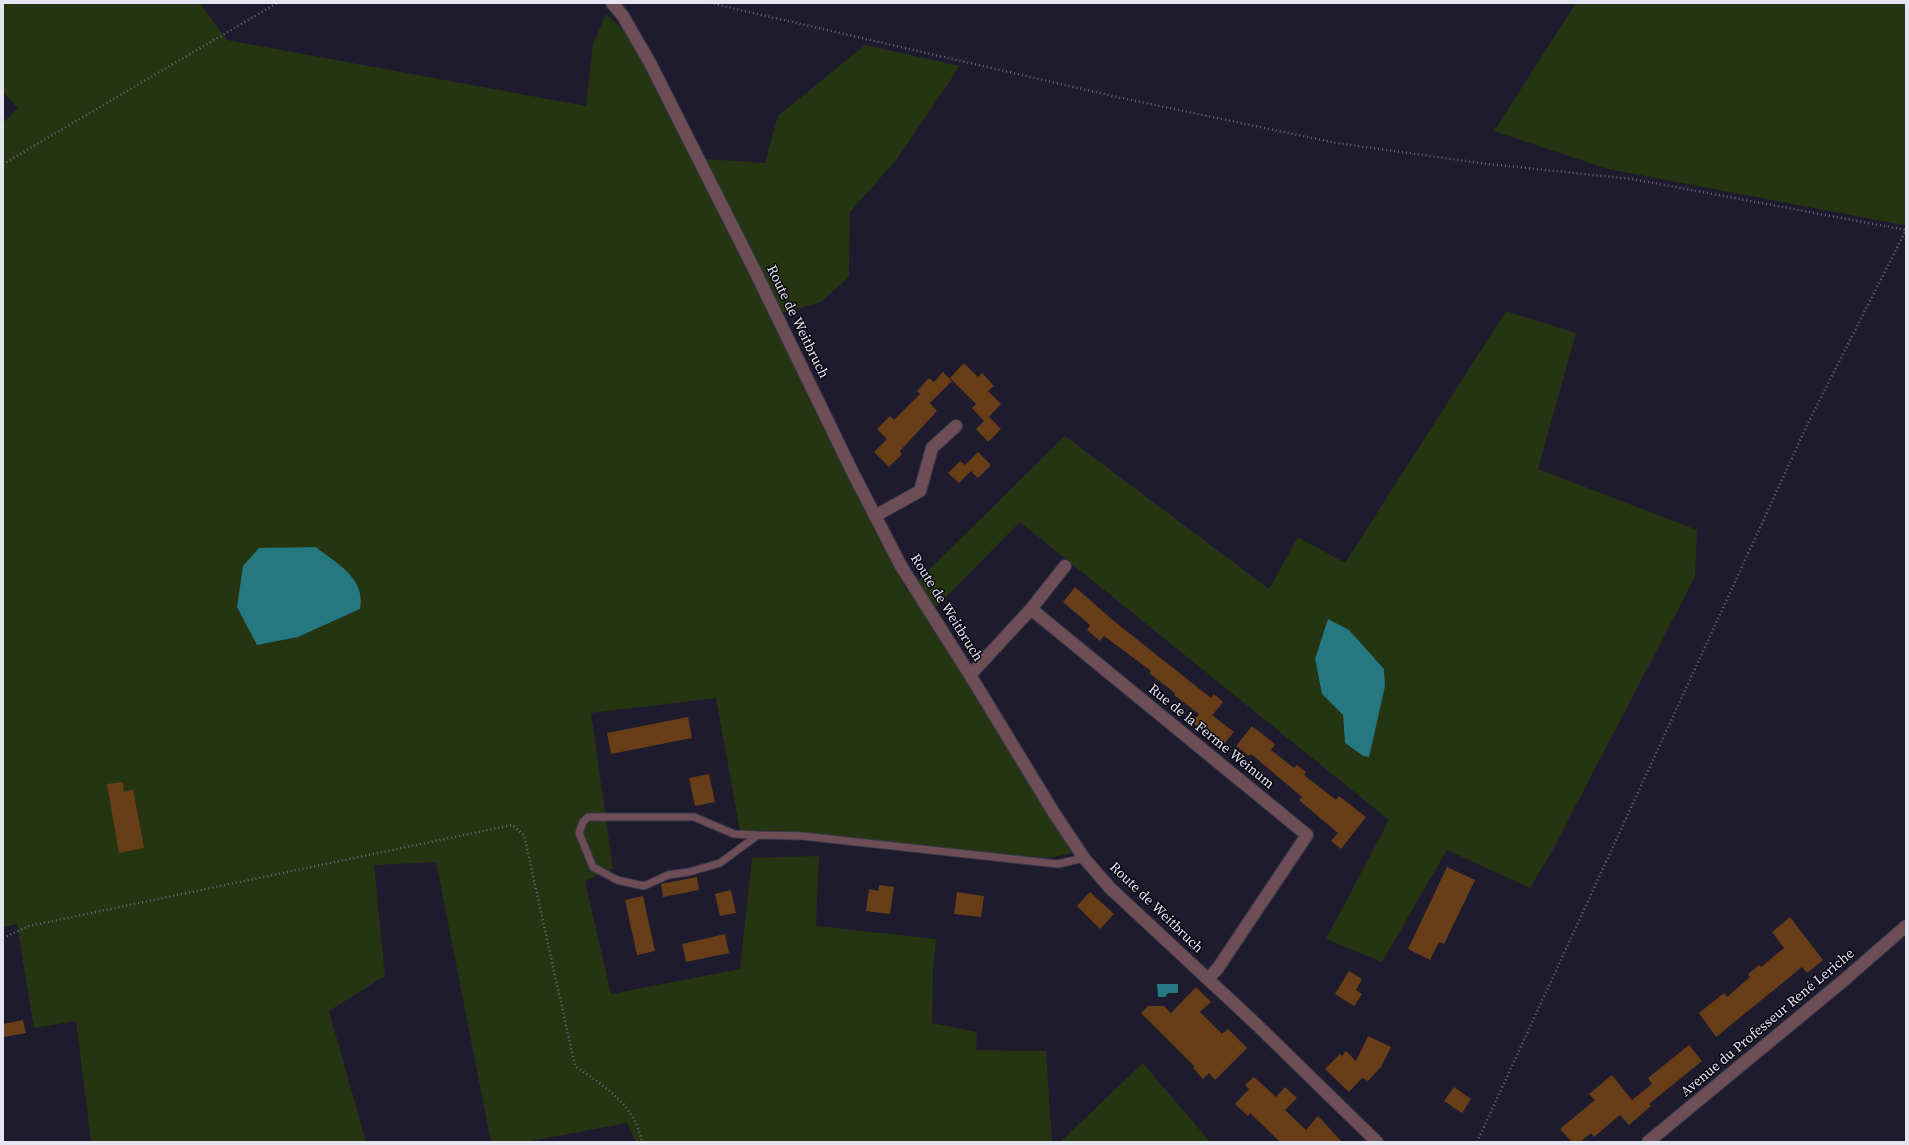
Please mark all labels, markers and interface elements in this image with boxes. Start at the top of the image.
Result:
street label: Route de Weitbruch [762,263,832,381]
street label: Route de Weitbruch [906,551,986,665]
street label: Rue de la Ferme Weinum [1145,681,1277,793]
street label: Route de Weitbruch [1106,859,1206,957]
street label: Avenue du Professeur René Leriche [1678,945,1858,1101]

